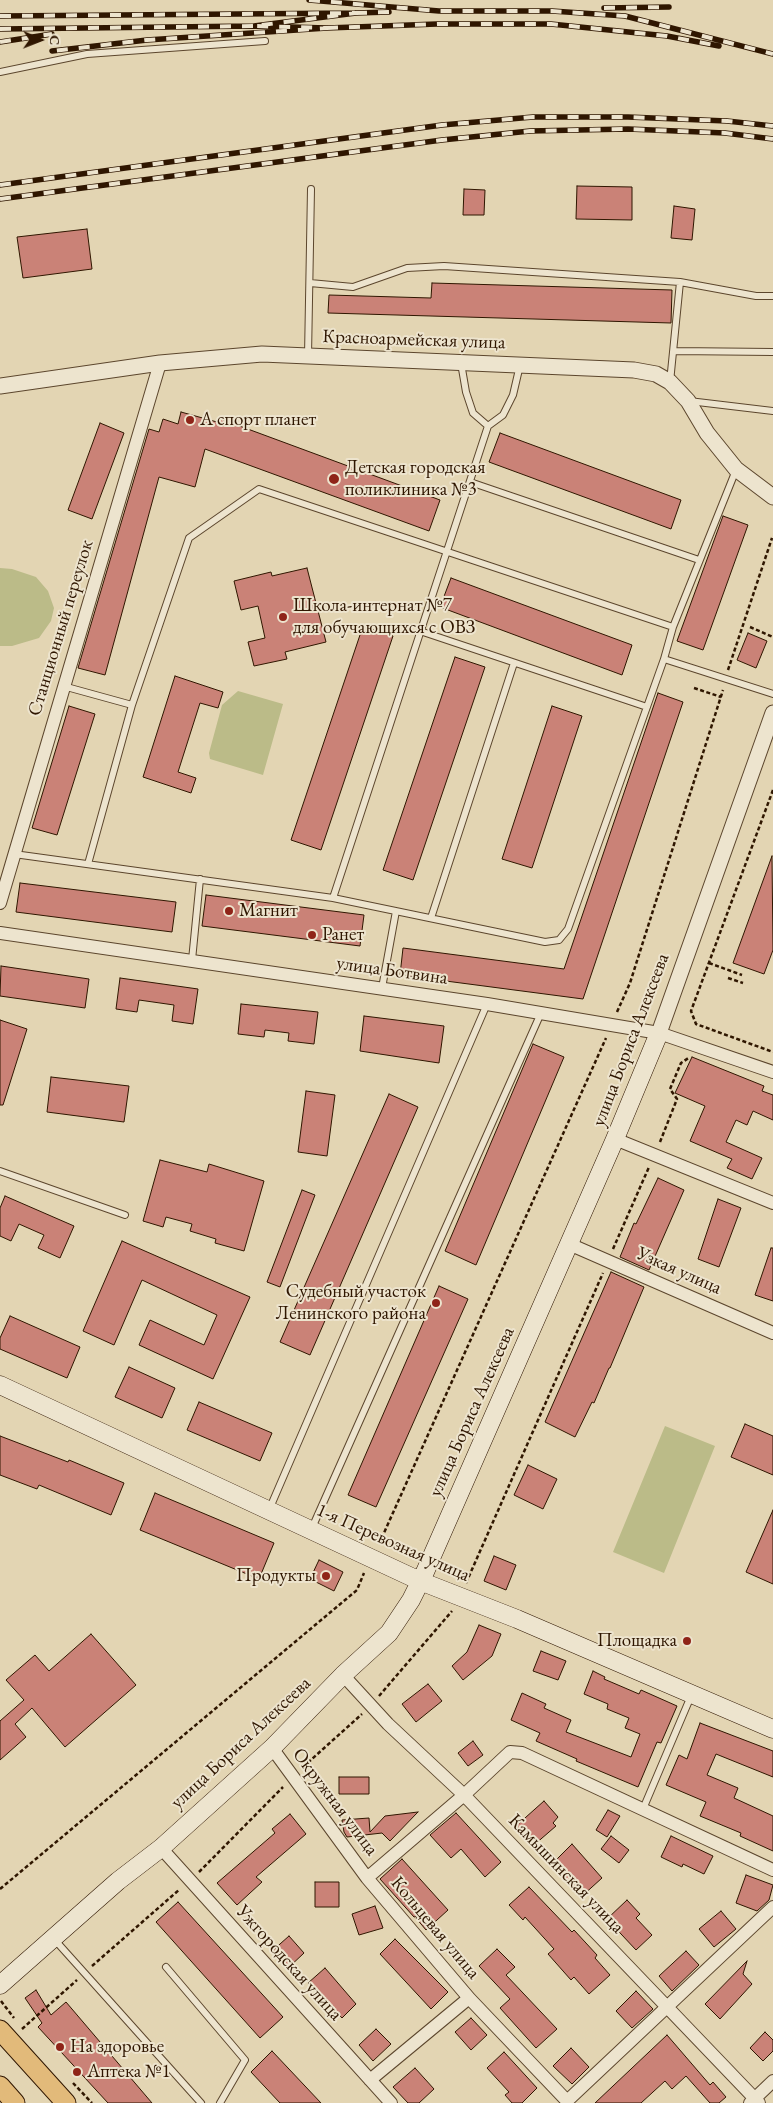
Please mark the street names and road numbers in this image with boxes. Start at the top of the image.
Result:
street label: Красноармейская улица [322,325,506,355]
street label: Станционный переулок [23,537,99,719]
street label: улица Бориса Алексеева [587,950,675,1130]
street label: улица Ботвина [335,952,449,990]
street label: Узкая улица [633,1242,725,1300]
street label: улица Бориса Алексеева [424,1324,520,1500]
street label: 1-я Перевозная улица [313,1499,473,1587]
street label: улица Бориса Алексеева [166,1672,316,1814]
street label: Окружная улица [287,1744,383,1860]
street label: Камышинская улица [503,1810,629,1938]
street label: Кольцевая улица [385,1872,485,1984]
street label: Ужгородская улица [231,1901,347,2025]

